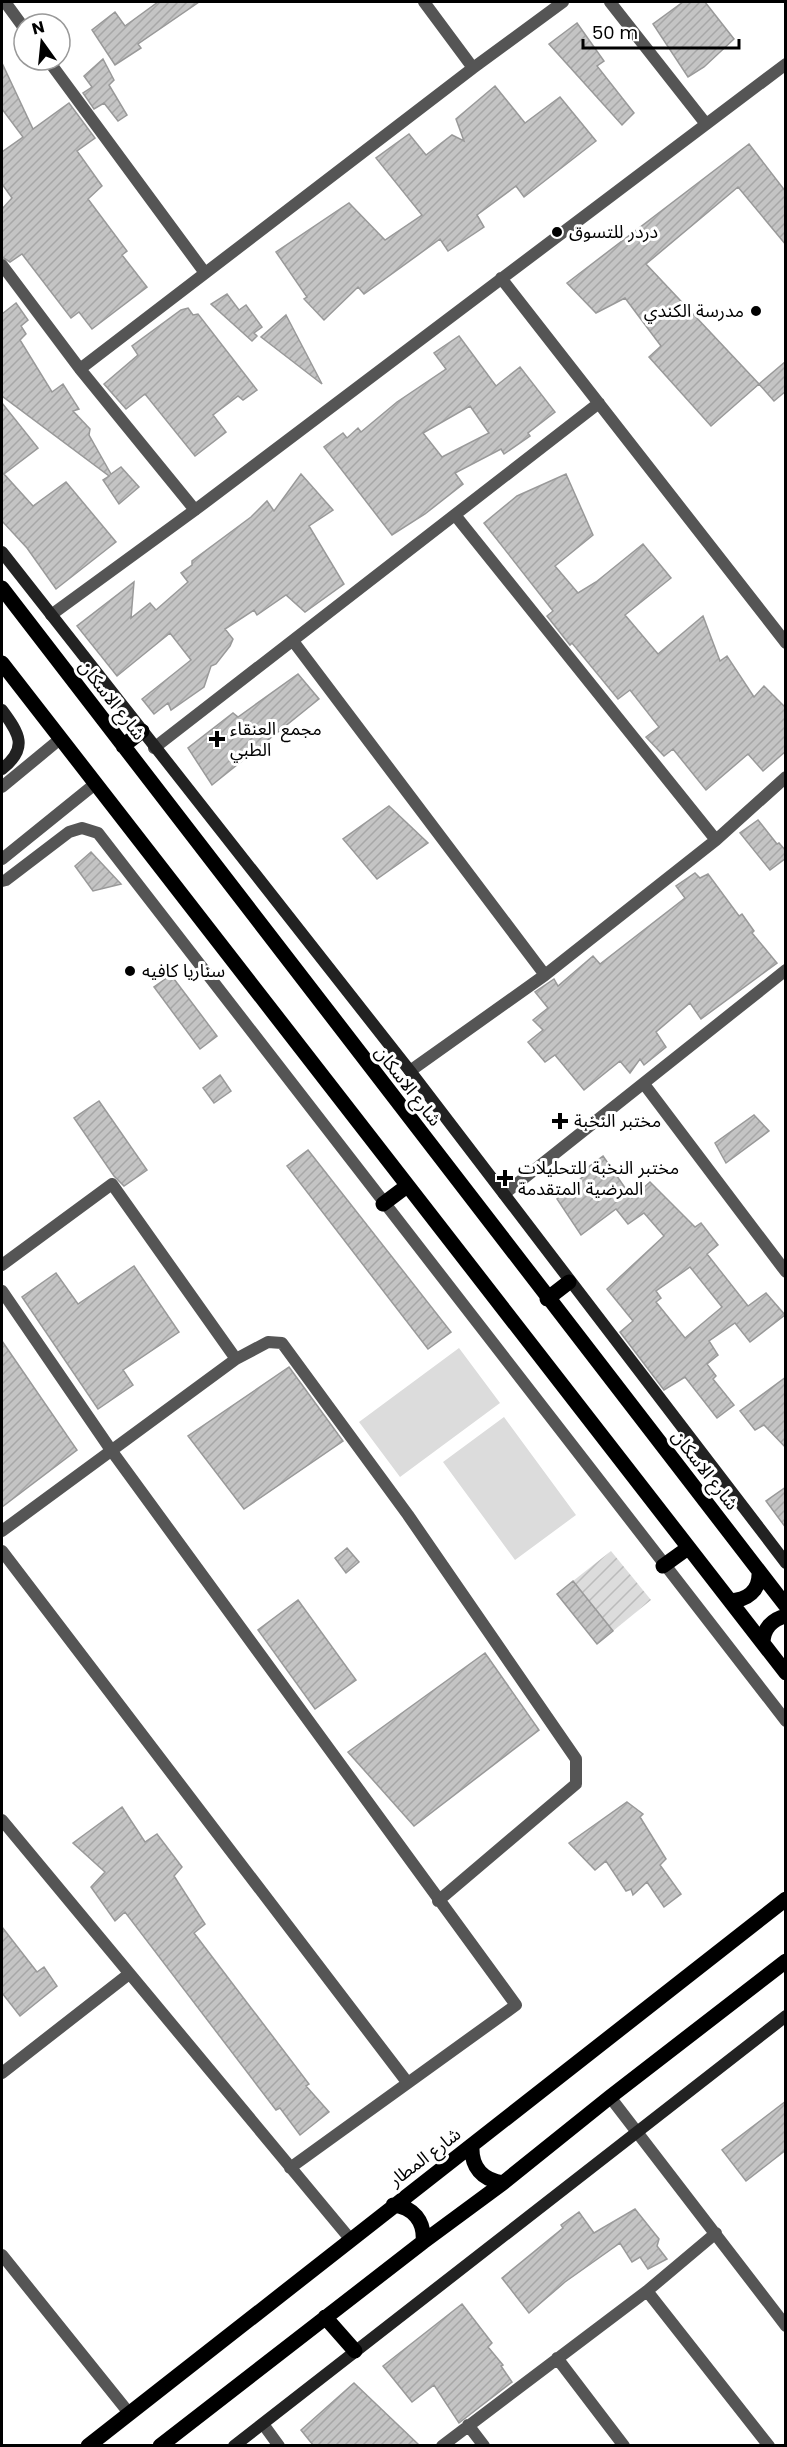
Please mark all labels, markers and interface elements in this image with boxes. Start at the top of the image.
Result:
north arrow [12,12,72,72]
scale bar [583,12,739,50]
text: N [29,15,47,41]
text: 50 m [592,20,638,45]
place label: دردر للتسوق [569,219,658,244]
marker: دردر للتسوق [550,225,564,239]
place label: مدرسة الكندي [644,298,744,324]
marker: مدرسة الكندي [749,304,763,318]
street label: شارع الاسكان [72,654,152,746]
place label: مجمع العنقاء الطبي [230,716,322,763]
marker: مجمع العنقاء الطبي [208,730,226,748]
place label: سناريا كافيه [142,958,225,983]
marker: سناريا كافيه [123,964,137,978]
street label: شارع الاسكان [368,1040,448,1132]
place label: مختبر النخبة [574,1108,661,1133]
marker: مختبر النخبة [551,1112,569,1130]
place label: مختبر النخبة للتحليلات المرضية المتقدمة [518,1155,679,1201]
marker: مختبر النخبة للتحليلات المرضية المتقدمة [496,1169,514,1187]
street label: شارع الاسكان [665,1424,745,1516]
street label: شارع المطار [383,2121,467,2194]

